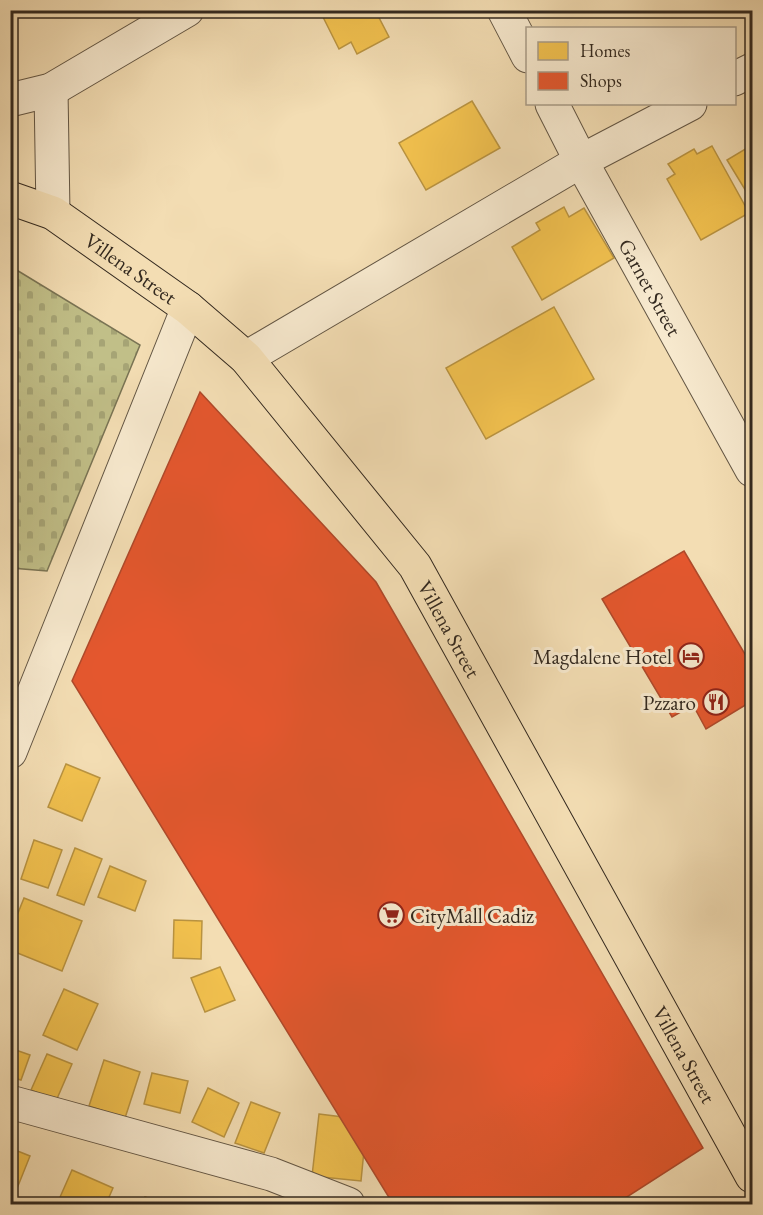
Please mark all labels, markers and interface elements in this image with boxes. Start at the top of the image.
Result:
legend [526,27,736,105]
text: Homes [580,39,631,62]
text: Shops [580,69,622,92]
street label: Villena Street [80,226,183,310]
street label: Garnet Street [613,234,689,341]
street label: Villena Street [412,575,488,683]
hotel icon: Magdalene Hotel [676,641,706,671]
place label: Magdalene Hotel [533,643,672,670]
restaurant icon: Pzzaro [701,687,731,717]
place label: Pzzaro [643,689,696,716]
supermarket icon: CityMall Cadiz [376,900,406,930]
place label: CityMall Cadiz [410,902,534,929]
street label: Villena Street [647,1001,723,1108]

